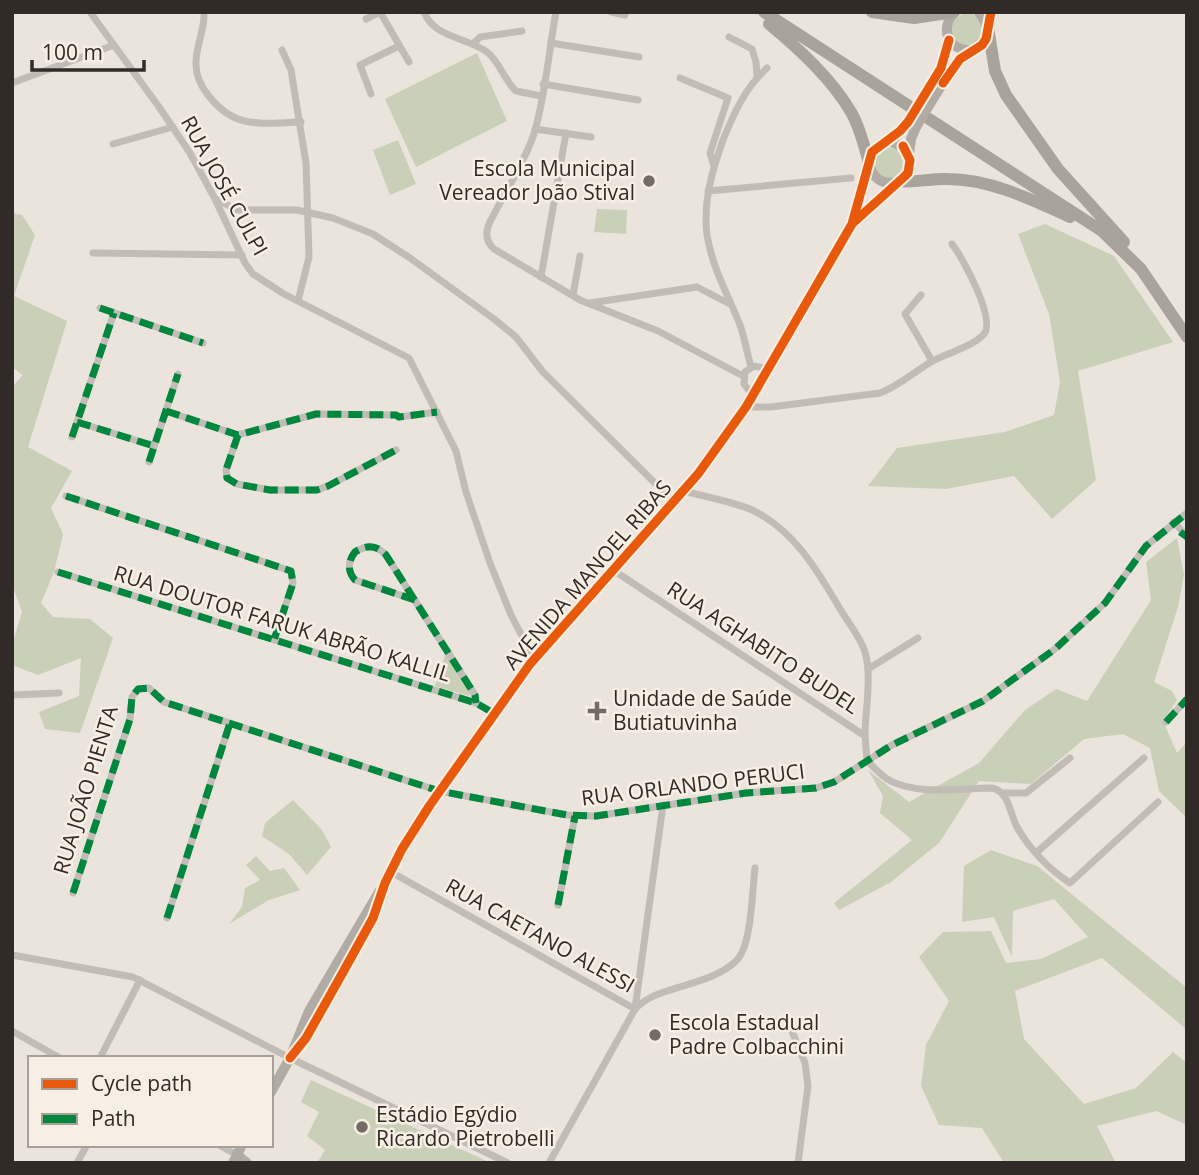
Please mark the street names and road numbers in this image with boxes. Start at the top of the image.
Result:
street label: RUA JOSÉ CULPI [175,111,275,260]
street label: AVENIDA MANOEL RIBAS [497,474,677,675]
street label: RUA DOUTOR FARUK ABRÃO KALLIL [111,558,454,688]
street label: RUA AGHABITO BUDEL [662,574,865,720]
street label: RUA JOÃO PIENTA [46,701,124,877]
street label: RUA ORLANDO PERUCI [579,756,806,812]
street label: RUA CAETANO ALESSI [441,871,640,999]

